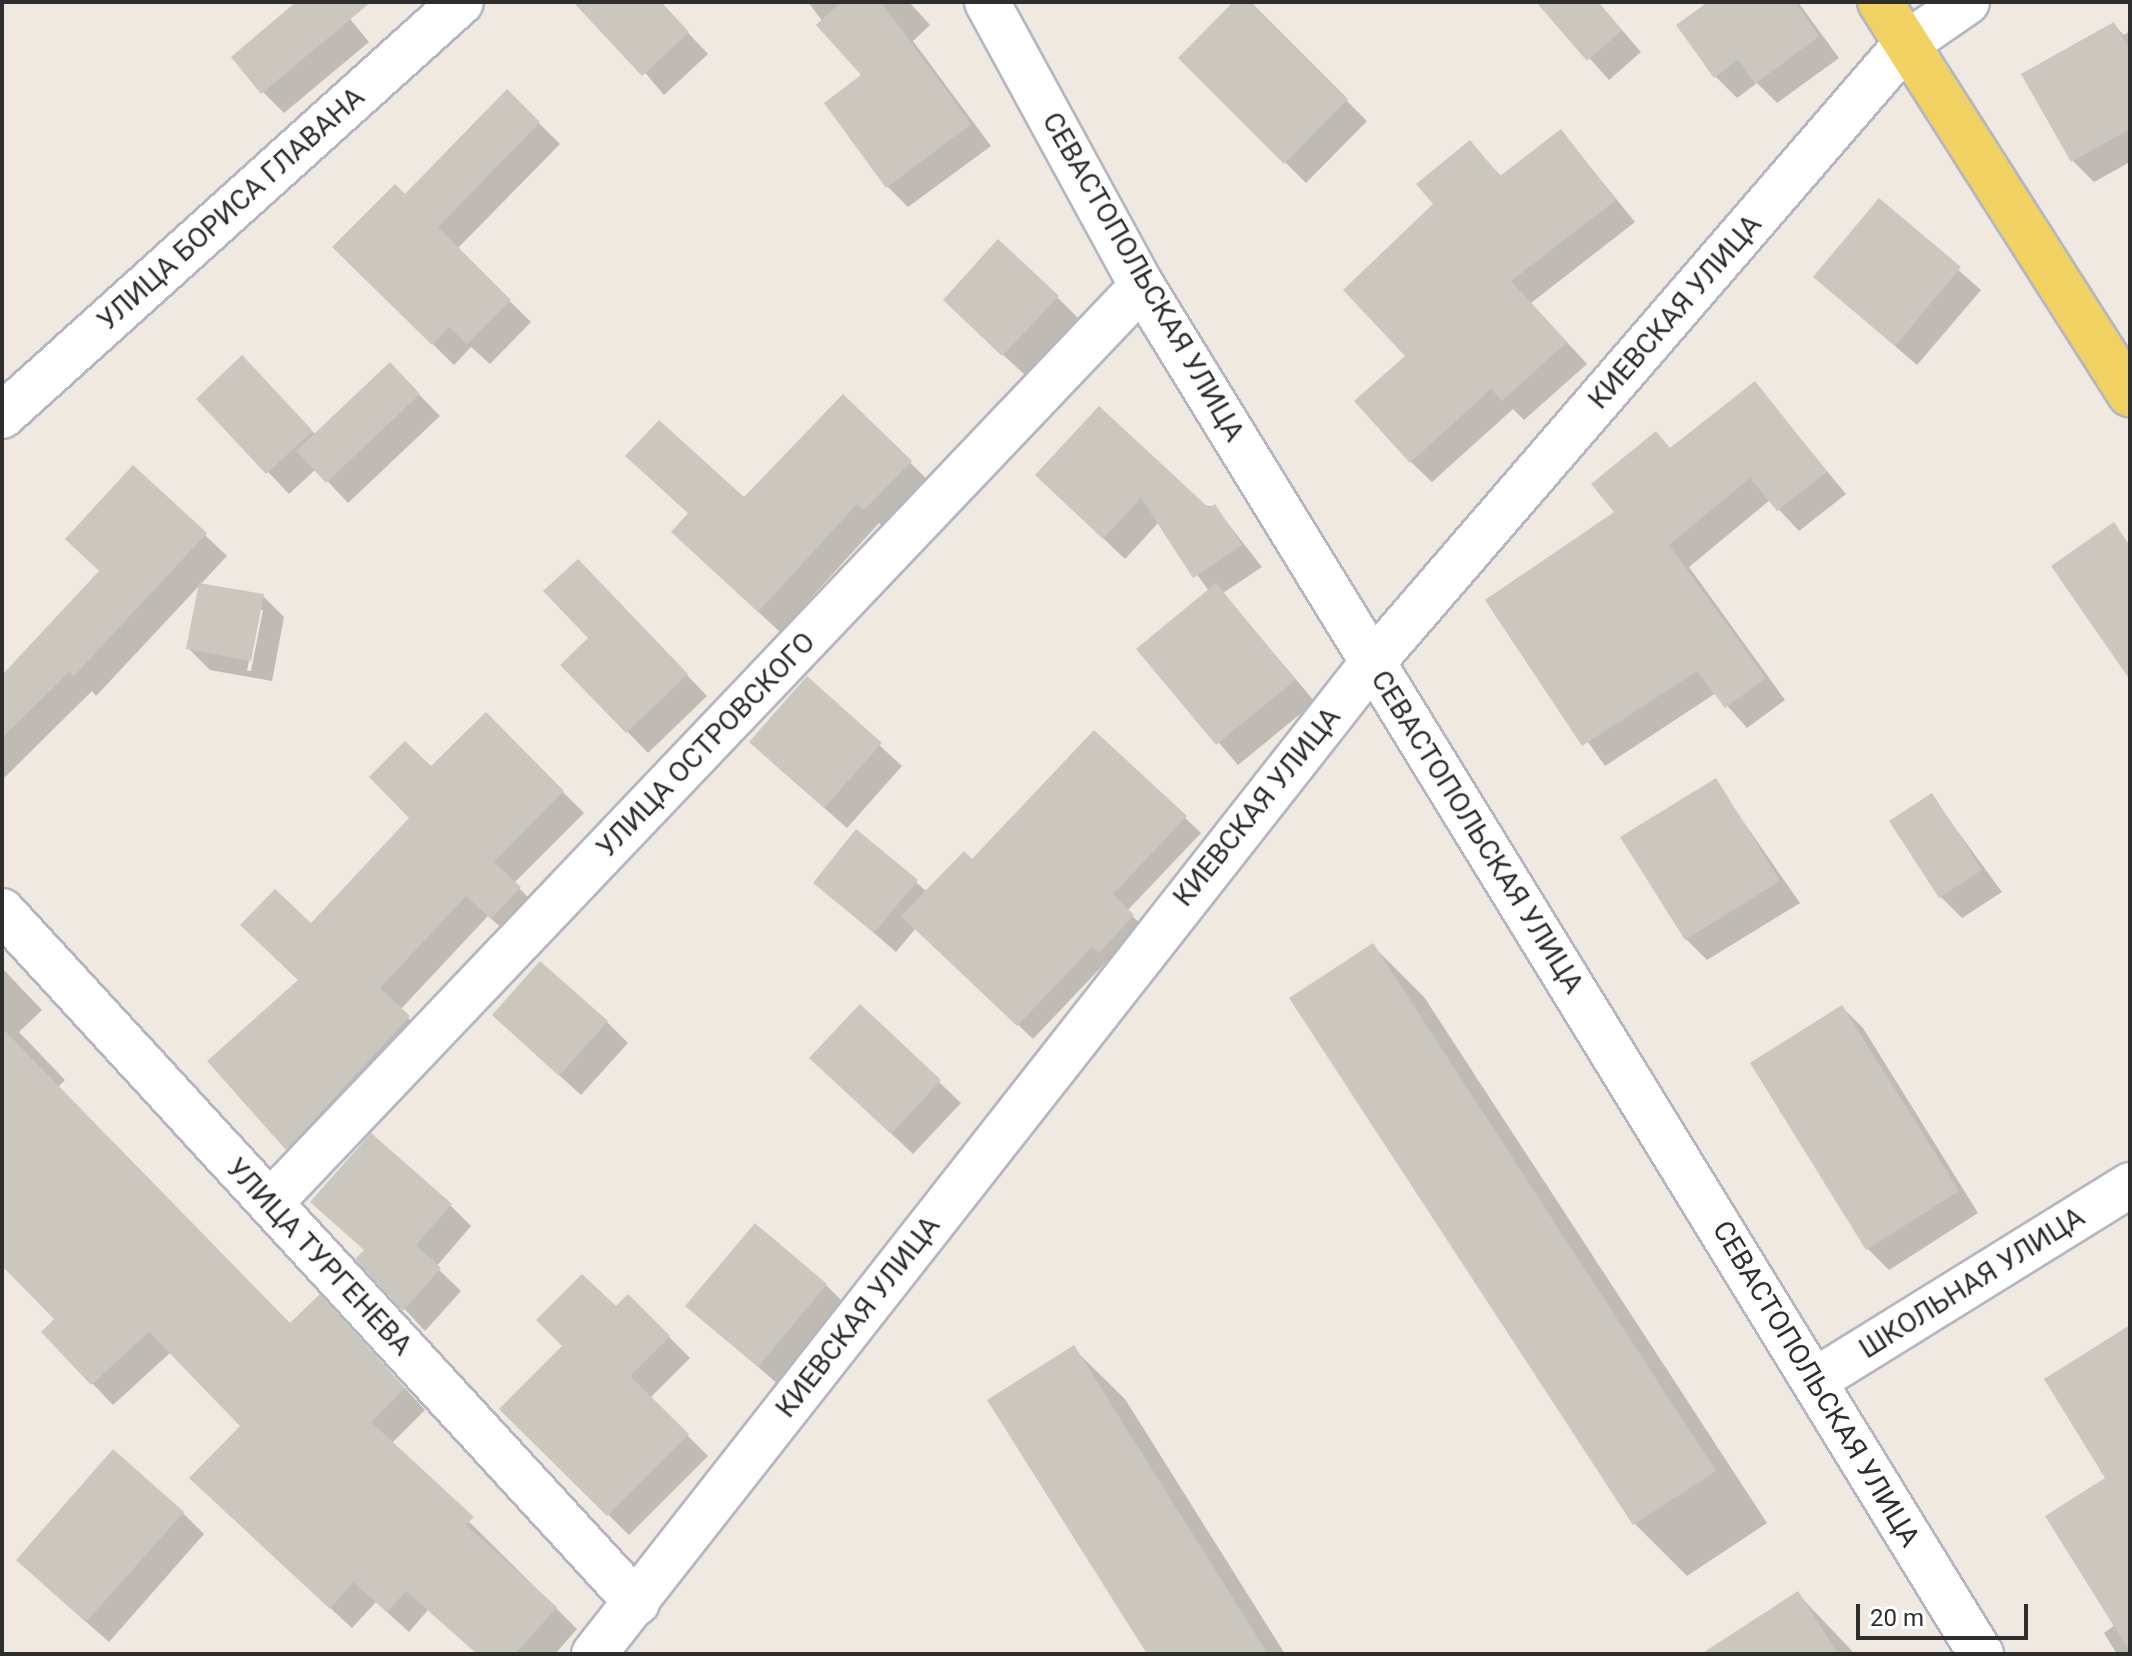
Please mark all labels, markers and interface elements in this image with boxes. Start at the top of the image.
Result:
street label: УЛИЦА БОРИСА ГЛАВАНА [91,80,371,338]
street label: СЕВАСТОПОЛЬСКАЯ УЛИЦА [1035,107,1251,447]
street label: КИЕВСКАЯ УЛИЦА [1582,208,1768,416]
street label: УЛИЦА ОСТРОВСКОГО [590,626,822,864]
street label: СЕВАСТОПОЛЬСКАЯ УЛИЦА [1364,664,1590,1000]
street label: КИЕВСКАЯ УЛИЦА [1166,701,1348,913]
street label: УЛИЦА ТУРГЕНЕВА [219,1151,419,1363]
street label: ШКОЛЬНАЯ УЛИЦА [1853,1200,2091,1366]
street label: КИЕВСКАЯ УЛИЦА [769,1210,947,1424]
street label: СЕВАСТОПОЛЬСКАЯ УЛИЦА [1705,1215,1927,1553]
scale bar [1860,1588,2032,1638]
text: 20 m [1870,1604,1924,1632]

